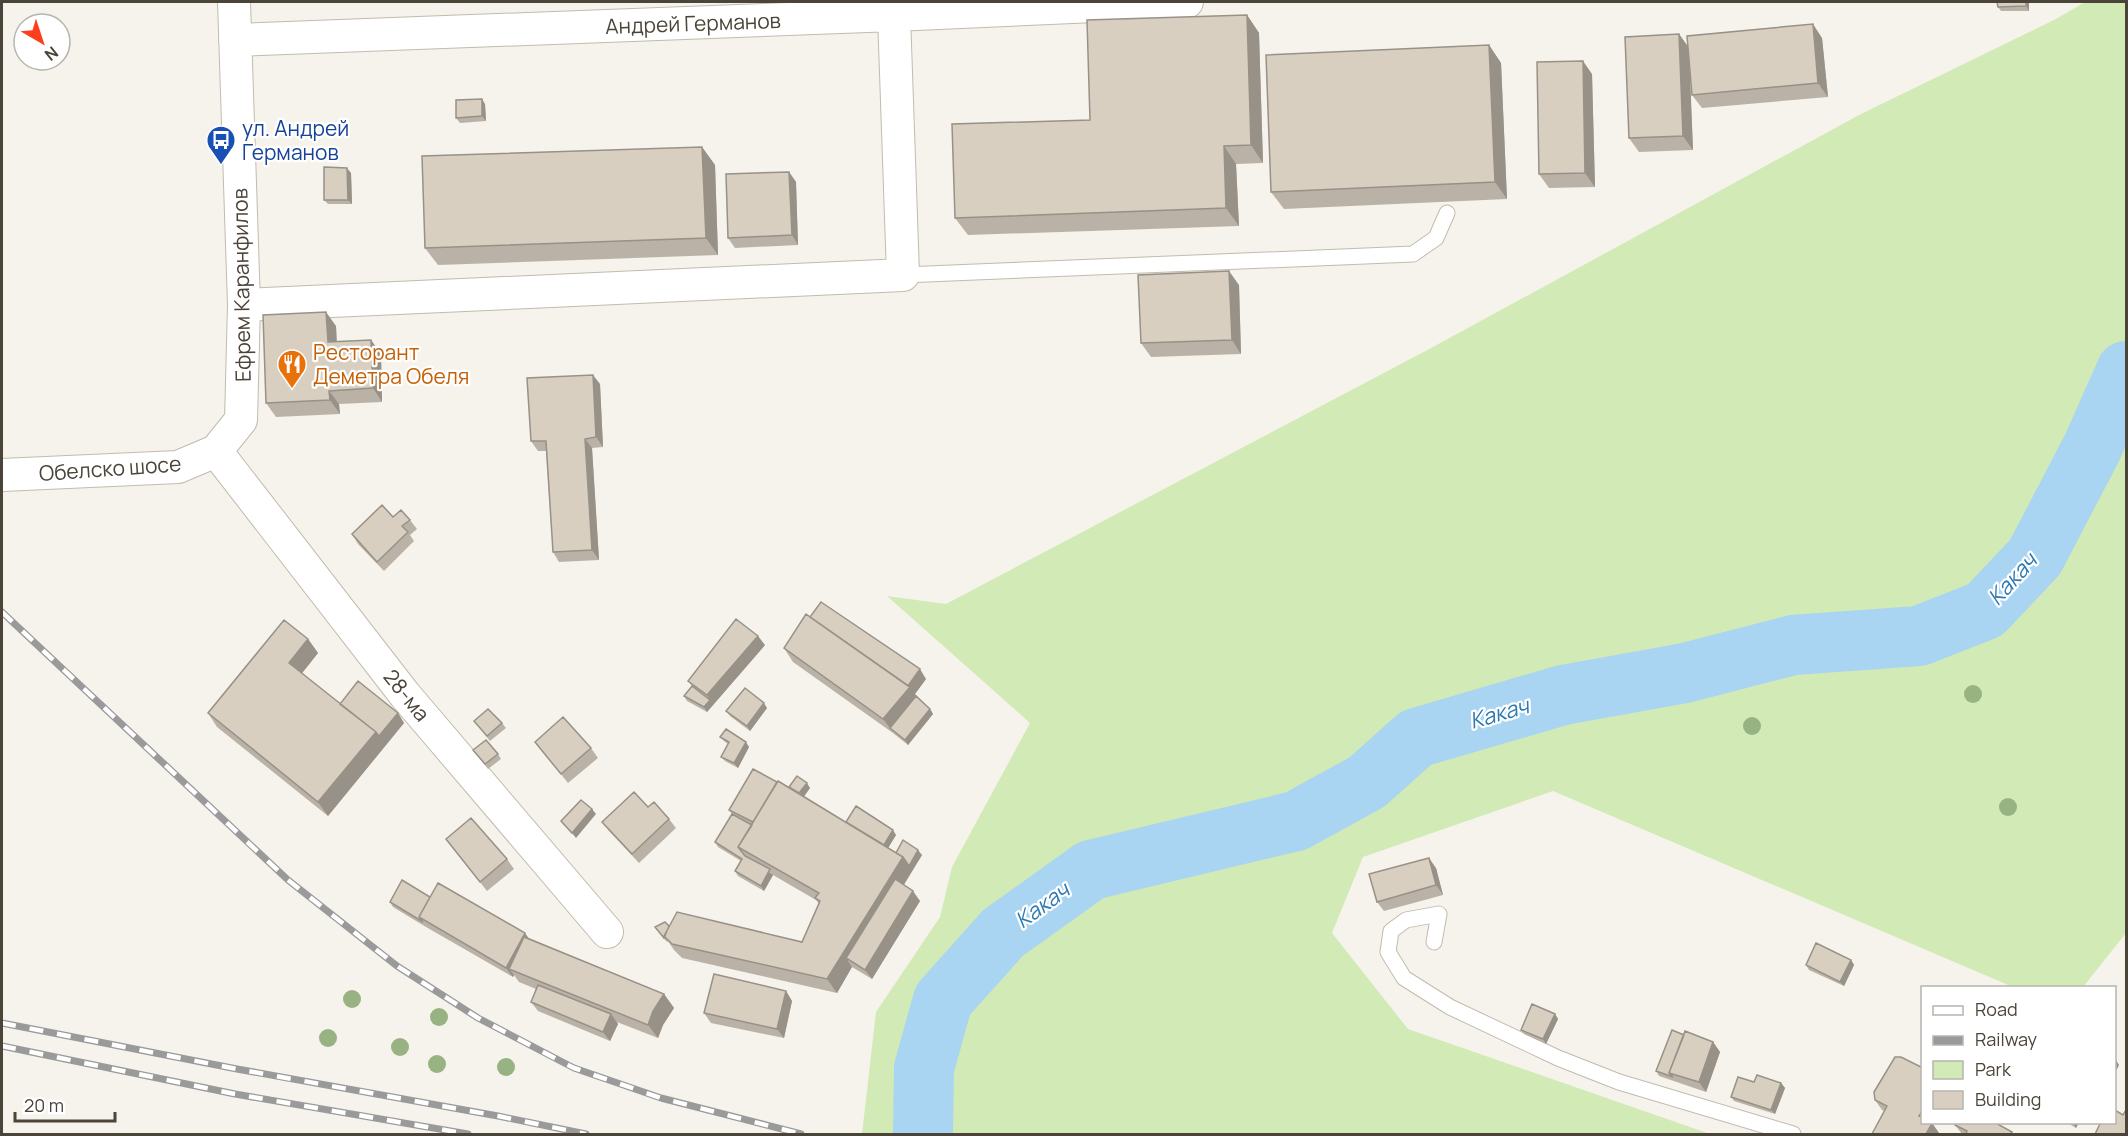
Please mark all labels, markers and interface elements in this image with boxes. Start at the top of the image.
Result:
street label: Андрей Германов [605,6,781,40]
north arrow [12,12,72,72]
text: N [40,41,63,66]
place label: ул. Андрей Германов [242,114,349,166]
bus stop icon: ул. Андрей Германов [205,124,237,166]
street label: Ефрем Каранфилов [225,188,257,382]
place label: Ресторант Деметра Обеля [313,338,469,390]
restaurant icon: Ресторант Деметра Обеля [276,348,308,390]
street label: Обелско шосе [38,449,182,487]
water label: Какач [1981,545,2045,611]
street label: 28-ма [378,663,436,727]
water label: Какач [1466,690,1534,736]
water label: Какач [1009,874,1077,935]
legend [1921,986,2116,1124]
text: Road [1975,997,2018,1021]
text: Railway [1975,1027,2037,1051]
text: Park [1975,1057,2012,1081]
scale bar [15,1085,116,1123]
text: Building [1975,1087,2041,1111]
text: 20 m [24,1093,64,1117]

